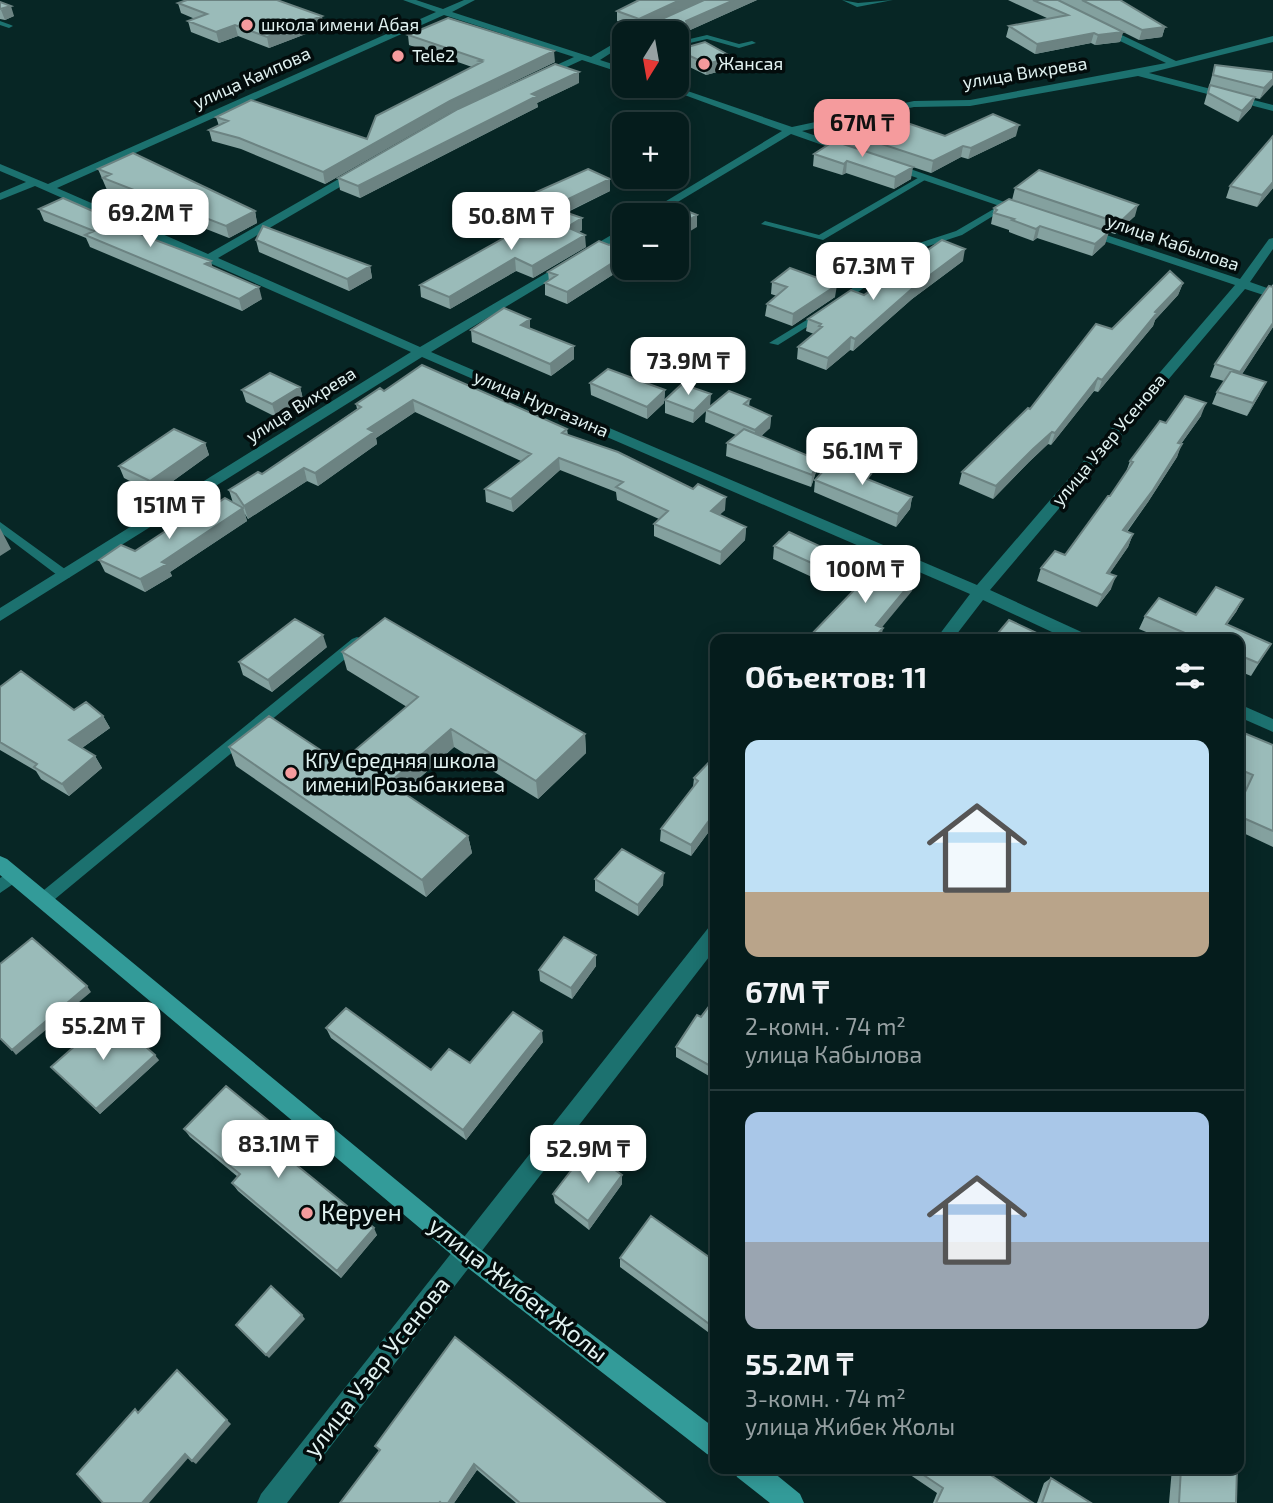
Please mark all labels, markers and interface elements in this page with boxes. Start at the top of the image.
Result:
place label: школа имени Абая [261,13,419,35]
marker: школа имени Абая [239,17,255,33]
north arrow [612,21,690,98]
map controls [612,21,689,280]
street label: улица Каипова [190,41,314,113]
place label: Tele2 [412,44,455,66]
marker: Tele2 [390,48,406,64]
street label: улица Вихрева [961,51,1089,93]
place label: Жансая [718,52,783,74]
marker: Жансая [696,56,712,72]
pin: 67M ₸ [813,100,911,159]
text: 67M ₸ [830,108,894,136]
button: + [612,112,689,189]
pin: 69.2M ₸ [85,190,215,249]
pin: 50.8M ₸ [446,192,576,252]
text: 69.2M ₸ [108,198,192,226]
text: 50.8M ₸ [468,201,554,229]
button: − [612,203,689,280]
street label: улица Кабылова [1104,209,1242,275]
pin: 67.3M ₸ [808,243,938,302]
text: 67.3M ₸ [832,251,914,279]
pin: 73.9M ₸ [623,338,753,397]
text: 73.9M ₸ [647,346,729,374]
street label: улица Вихрева [241,362,360,447]
street label: улица Нургазина [471,365,612,441]
street label: улица Узер Усенова [1047,369,1170,510]
pin: 56.1M ₸ [797,428,927,487]
text: 56.1M ₸ [822,436,902,464]
pin: 151M ₸ [112,482,226,541]
text: 151M ₸ [133,490,205,518]
pin: 100M ₸ [808,546,922,605]
text: 100M ₸ [826,554,904,582]
icon: filters [1171,657,1209,695]
text: Объектов: 11 [745,658,928,694]
place label: КГУ Средняя школа имени Розыбакиева [305,747,505,796]
marker: КГУ Средняя школа имени Розыбакиева [283,765,299,781]
icon: home [914,785,1040,911]
text: 67M ₸ [745,973,829,1009]
pin: 55.2M ₸ [38,1002,168,1062]
text: 55.2M ₸ [62,1011,144,1039]
text: 2-комн. · 74 m² [745,1012,906,1040]
text: улица Кабылова [745,1040,922,1068]
pin: 83.1M ₸ [213,1120,343,1180]
pin: 52.9M ₸ [523,1126,653,1185]
text: 83.1M ₸ [238,1129,318,1157]
text: 52.9M ₸ [546,1134,630,1162]
icon: home [914,1157,1040,1283]
place label: Керуен [321,1197,402,1227]
marker: Керуен [299,1205,315,1221]
street label: улица Жибек Жолы [423,1210,614,1368]
street label: улица Узер Усенова [296,1270,456,1463]
text: 55.2M ₸ [745,1345,853,1381]
text: 3-комн. · 74 m² [745,1384,906,1412]
text: улица Жибек Жолы [745,1412,955,1440]

